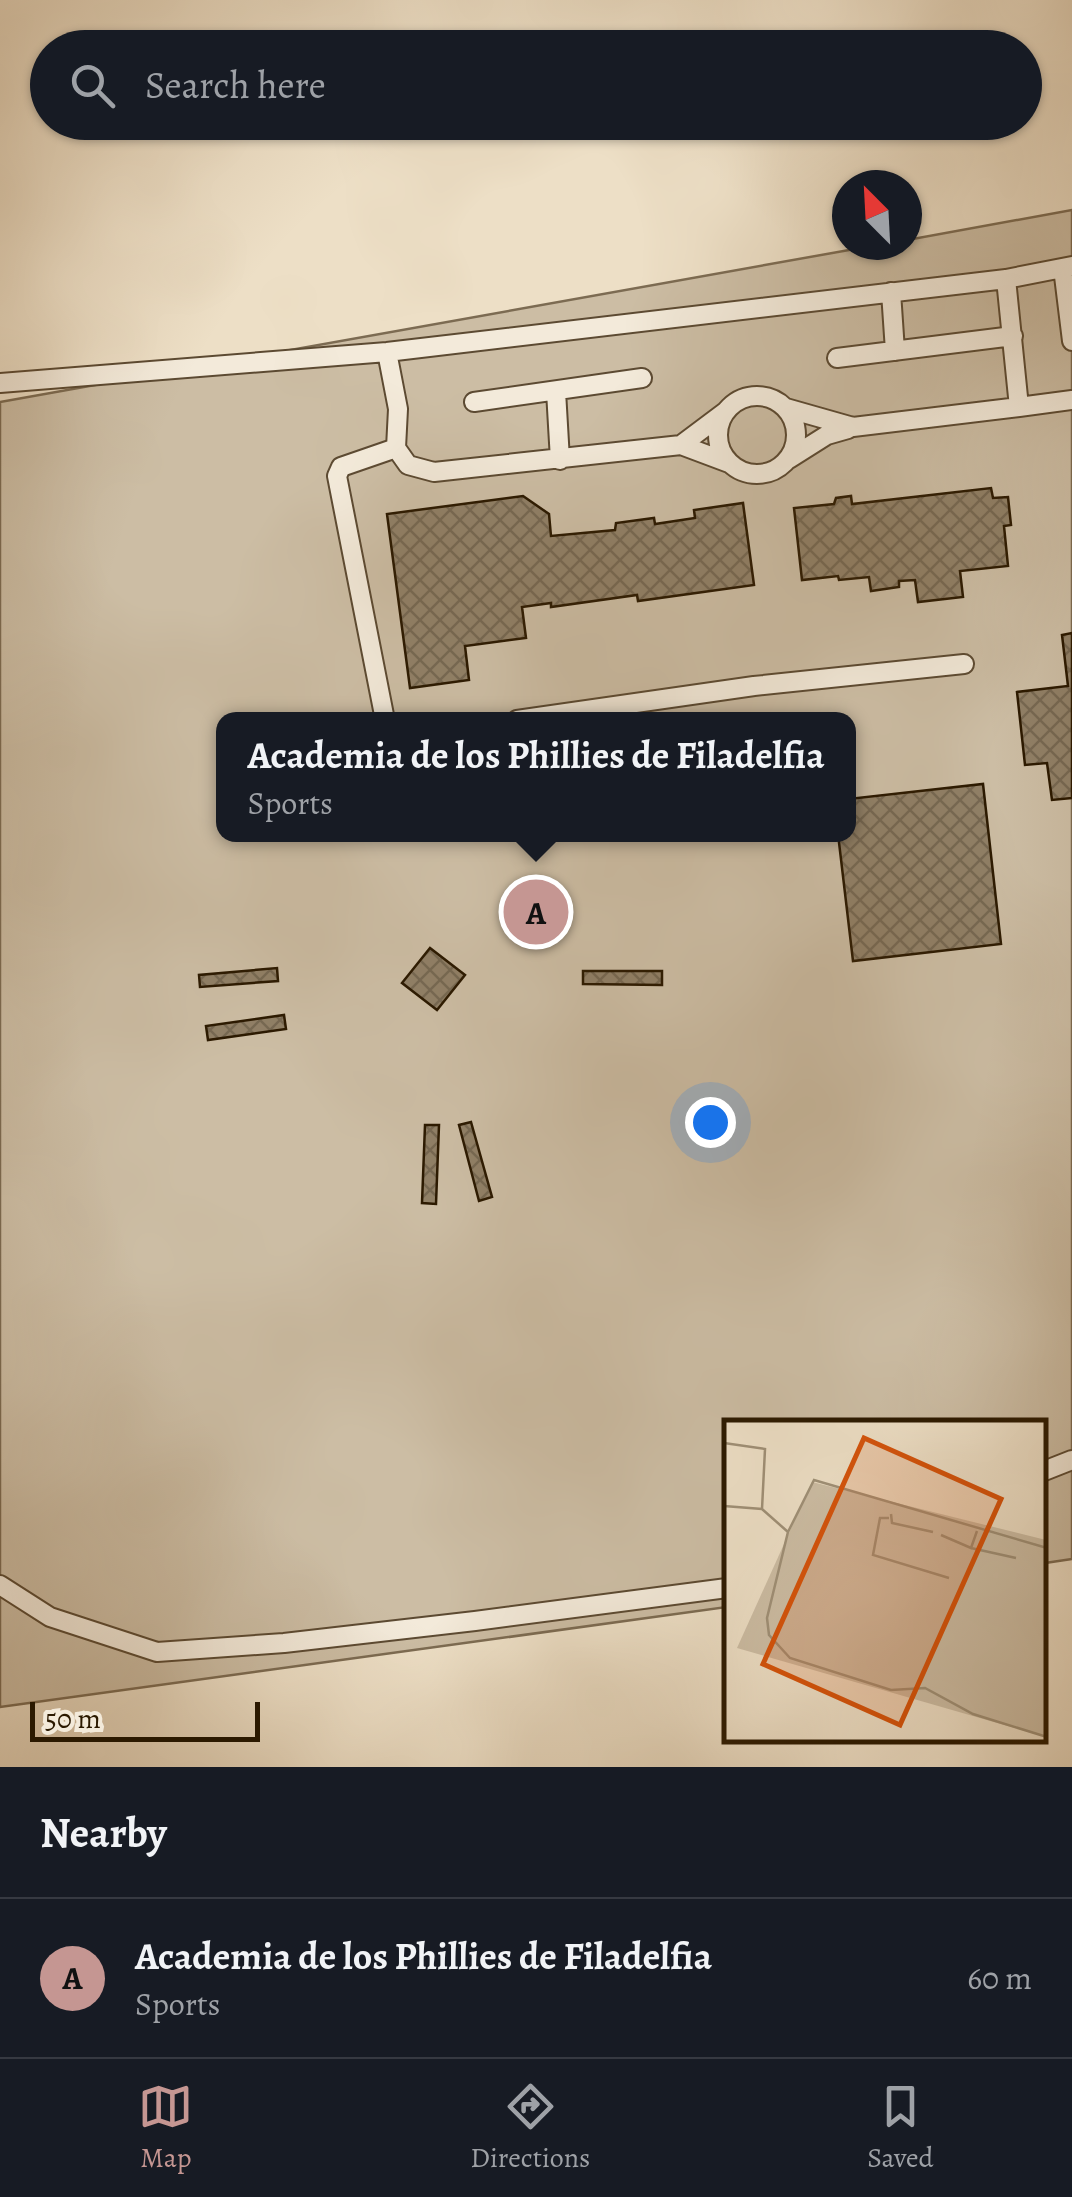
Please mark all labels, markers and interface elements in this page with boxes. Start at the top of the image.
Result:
search box [30,30,1042,140]
icon: search [65,58,120,113]
text: Search here [145,59,326,111]
north arrow [832,170,922,260]
popup [216,712,856,842]
text: Academia de los Phillies de Filadelfia [247,729,825,781]
text: Sports [247,781,333,825]
pin: A [504,874,568,950]
your location [685,1097,736,1148]
inset map [724,1420,1047,1742]
scale bar [30,1697,260,1742]
text: 50 m [45,1700,101,1738]
text: Nearby [40,1804,167,1861]
text: Academia de los Phillies de Filadelfia [135,1930,712,1982]
text: A [62,1956,83,2000]
text: 60 m [967,1956,1032,2000]
text: Sports [135,1982,220,2026]
tab: Map [138,2079,193,2177]
tab: Directions [470,2079,590,2177]
tab: Saved [867,2079,934,2177]

